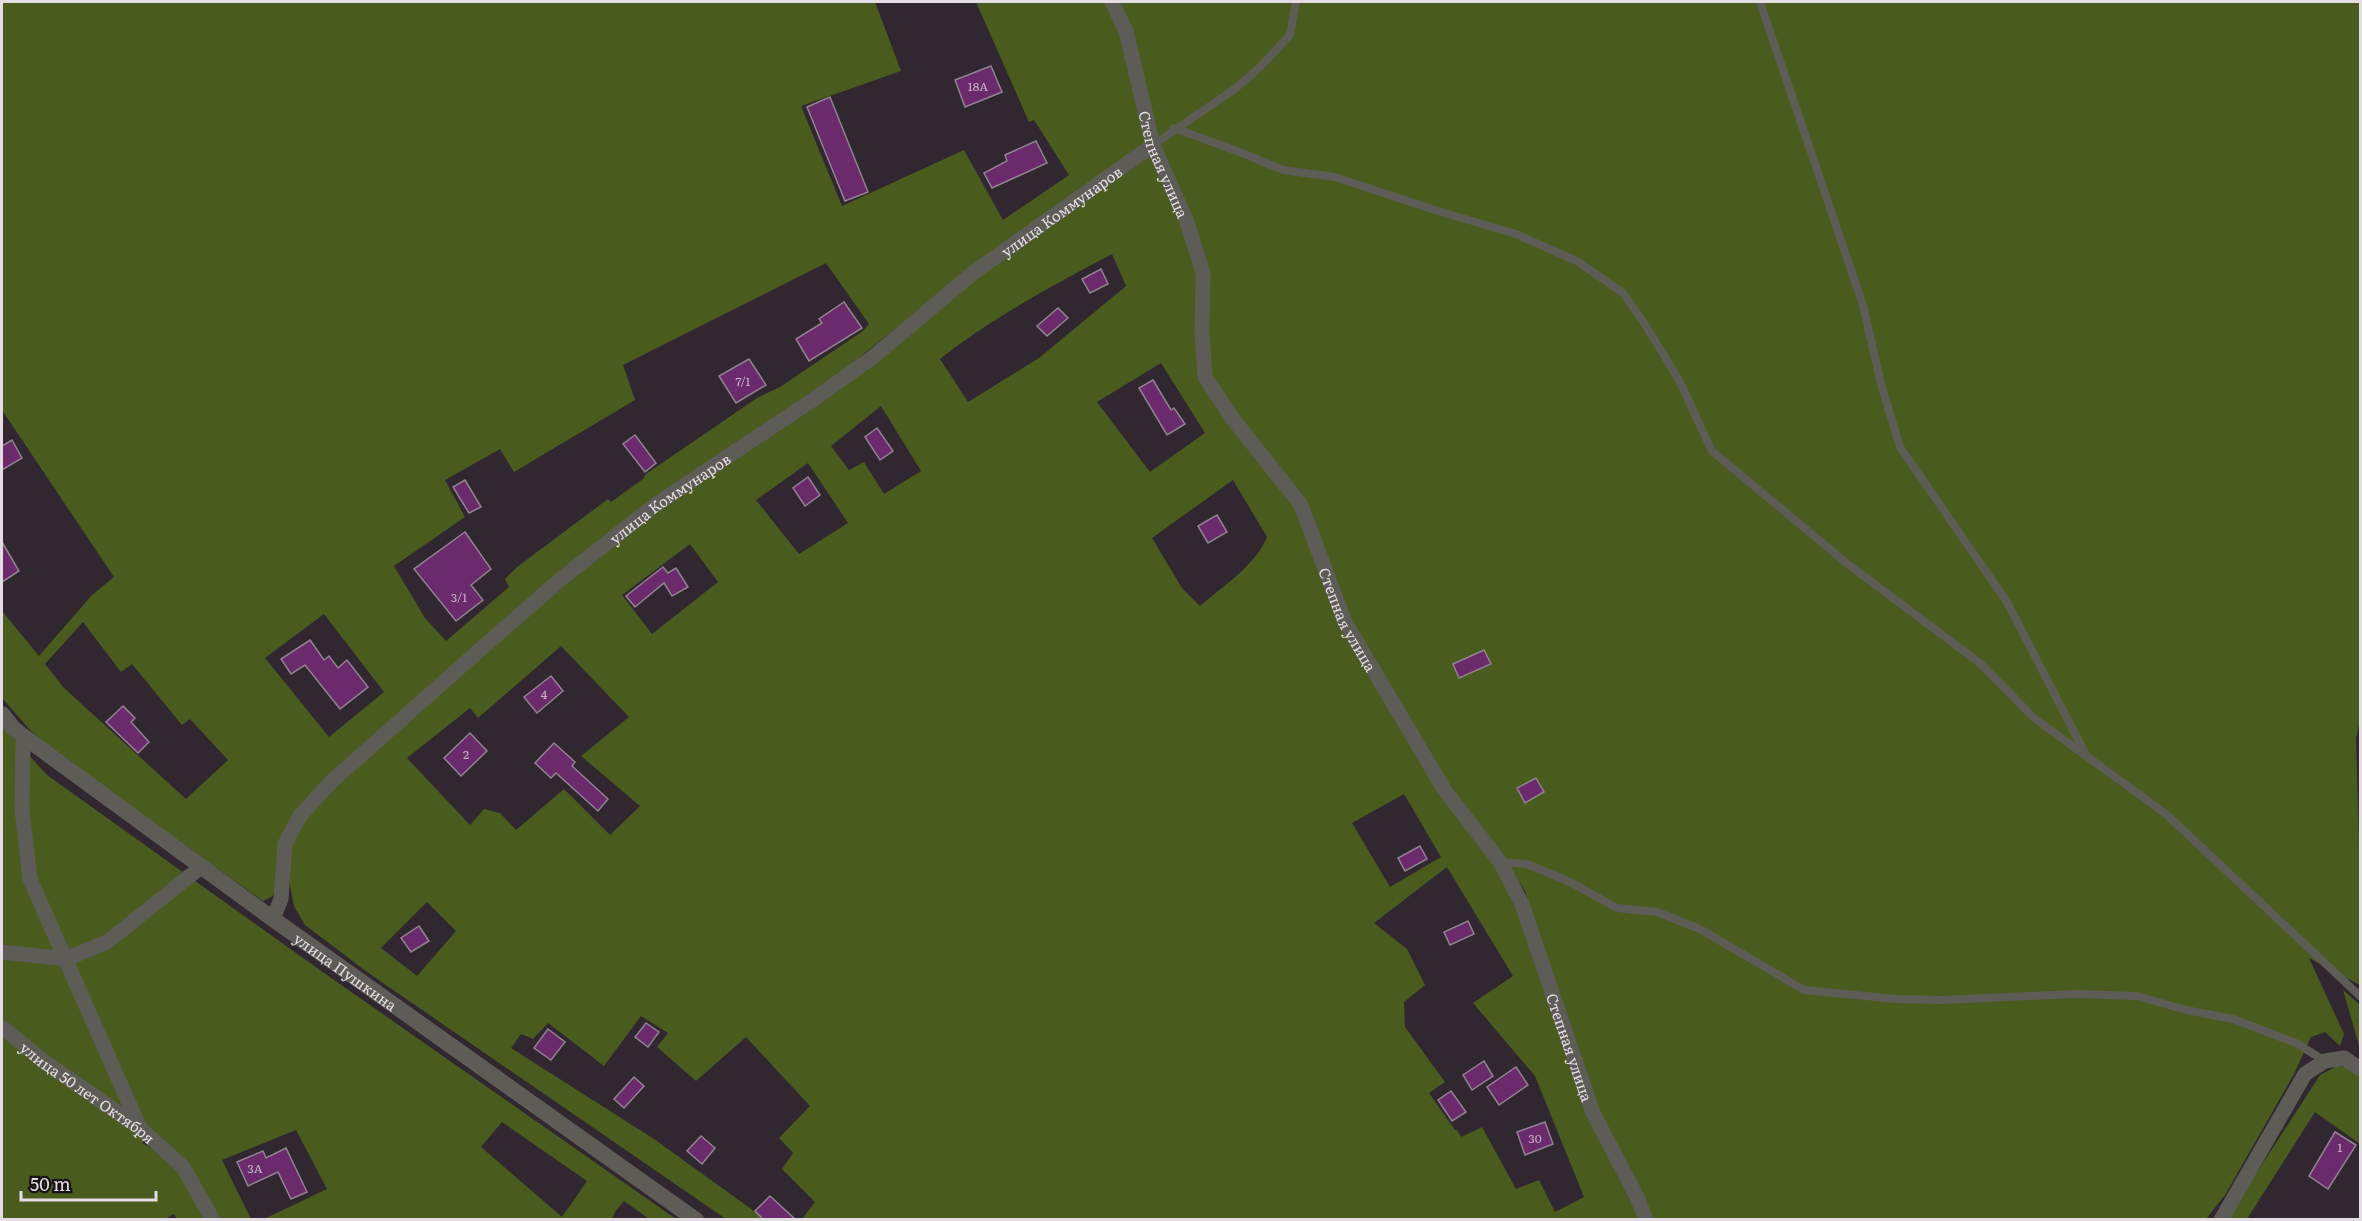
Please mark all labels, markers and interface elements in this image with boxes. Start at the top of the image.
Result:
house number: 18А [968,77,988,95]
street label: Степная улица [1134,108,1195,222]
street label: улица Коммунаров [996,159,1126,262]
house number: 7/1 [736,372,751,390]
street label: улица Коммунаров [604,446,735,549]
street label: Степная улица [1314,564,1384,676]
house number: 3/1 [451,588,467,606]
house number: 4 [541,685,548,703]
house number: 2 [463,745,469,763]
street label: улица Пушкина [290,926,403,1016]
street label: Степная улица [1542,990,1600,1105]
street label: улица 50 лет Октября [16,1035,161,1148]
house number: 30 [1528,1129,1542,1147]
house number: 1 [2338,1138,2343,1156]
house number: 3А [247,1159,263,1177]
scale bar [21,1164,156,1202]
text: 50 m [30,1170,71,1197]

